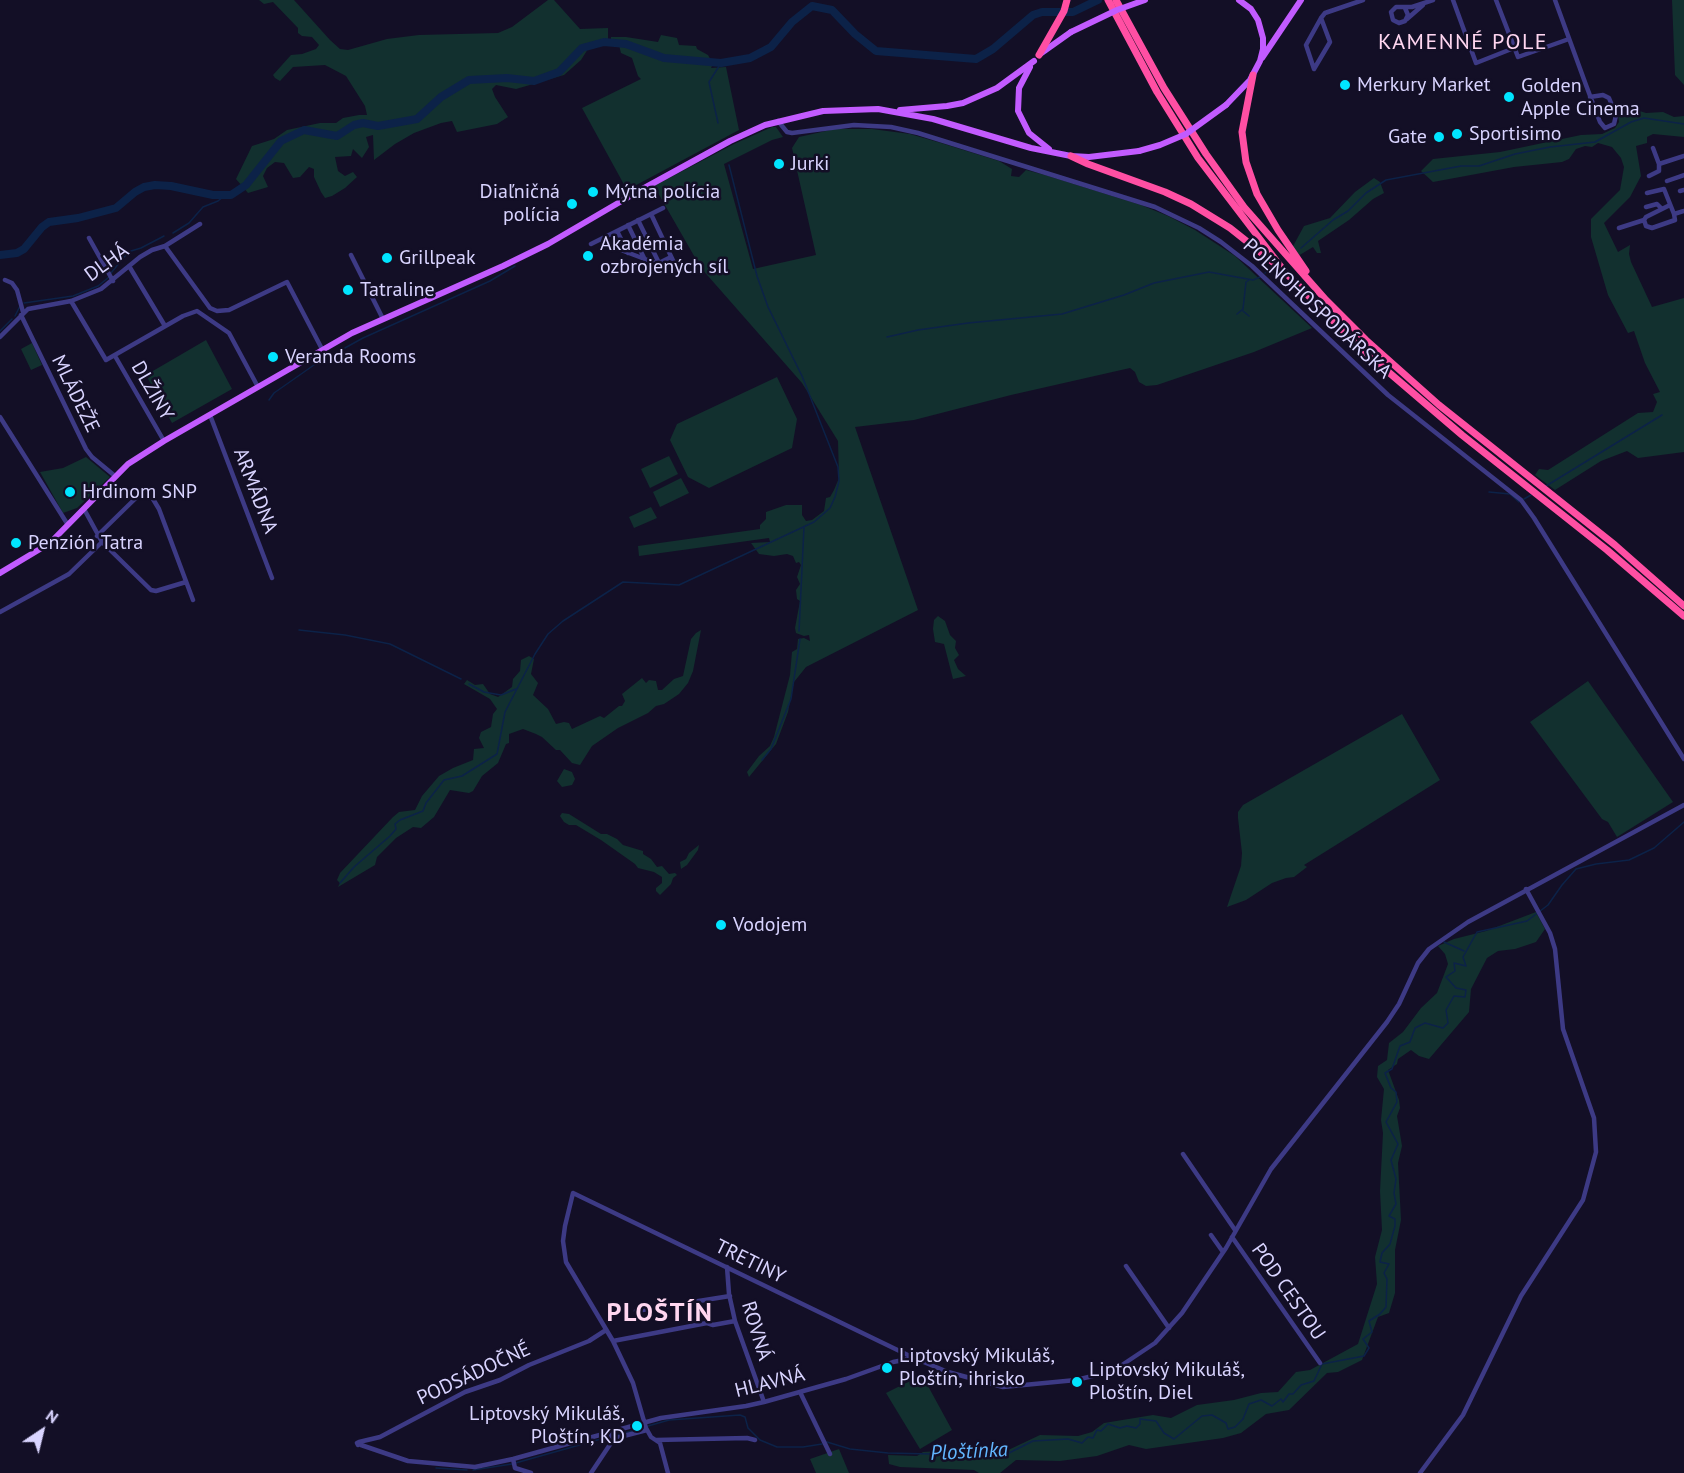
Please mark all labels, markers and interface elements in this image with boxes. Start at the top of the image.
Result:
district label: KAMENNÉ POLE [1378,30,1548,56]
place label: Merkury Market [1357,73,1490,97]
place label: Golden Apple Cinema [1521,74,1640,121]
marker: Merkury Market [1338,78,1352,92]
marker: Golden Apple Cinema [1502,90,1516,104]
place label: Sportisimo [1469,122,1561,146]
place label: Gate [1388,125,1427,149]
marker: Sportisimo [1450,127,1464,141]
marker: Gate [1432,130,1446,144]
place label: Jurki [791,152,829,176]
marker: Jurki [772,157,786,171]
place label: Diaľničná polícia [480,180,560,227]
place label: Mýtna polícia [605,180,720,204]
marker: Mýtna polícia [586,185,600,199]
marker: Diaľničná polícia [565,197,579,211]
place label: Akadémia ozbrojených síl [600,232,728,279]
street label: POĽNOHOSPODÁRSKA [1238,234,1396,384]
street label: DLHÁ [80,239,134,287]
place label: Grillpeak [399,246,476,270]
marker: Akadémia ozbrojených síl [581,249,595,263]
marker: Grillpeak [380,251,394,265]
place label: Tatraline [360,278,435,302]
marker: Tatraline [341,283,355,297]
place label: Veranda Rooms [285,345,416,369]
marker: Veranda Rooms [266,350,280,364]
street label: MLÁDEŽE [46,351,104,437]
street label: DLŽINY [126,357,178,425]
street label: ARMÁDNA [228,445,282,537]
place label: Hrdinom SNP [82,480,197,504]
marker: Hrdinom SNP [63,485,77,499]
place label: Penzión Tatra [28,531,143,555]
marker: Penzión Tatra [9,536,23,550]
place label: Vodojem [733,913,807,937]
marker: Vodojem [714,918,728,932]
street label: TRETINY [711,1235,789,1289]
street label: POD CESTOU [1246,1239,1330,1345]
district label: PLOŠTÍN [607,1298,713,1330]
street label: ROVNÁ [736,1298,776,1364]
street label: PODSÁDOČNÉ [414,1337,534,1411]
place label: Liptovský Mikuláš, Ploštín, ihrisko [899,1344,1055,1391]
place label: Liptovský Mikuláš, Ploštín, Diel [1089,1358,1245,1405]
marker: Liptovský Mikuláš, Ploštín, ihrisko [880,1361,894,1375]
street label: HLAVNÁ [733,1363,807,1403]
marker: Liptovský Mikuláš, Ploštín, Diel [1070,1375,1084,1389]
north arrow [12,1401,72,1461]
place label: Liptovský Mikuláš, Ploštín, KD [469,1402,625,1449]
text: N [42,1405,62,1427]
marker: Liptovský Mikuláš, Ploštín, KD [630,1419,644,1433]
water label: Ploštínka [930,1437,1008,1467]

